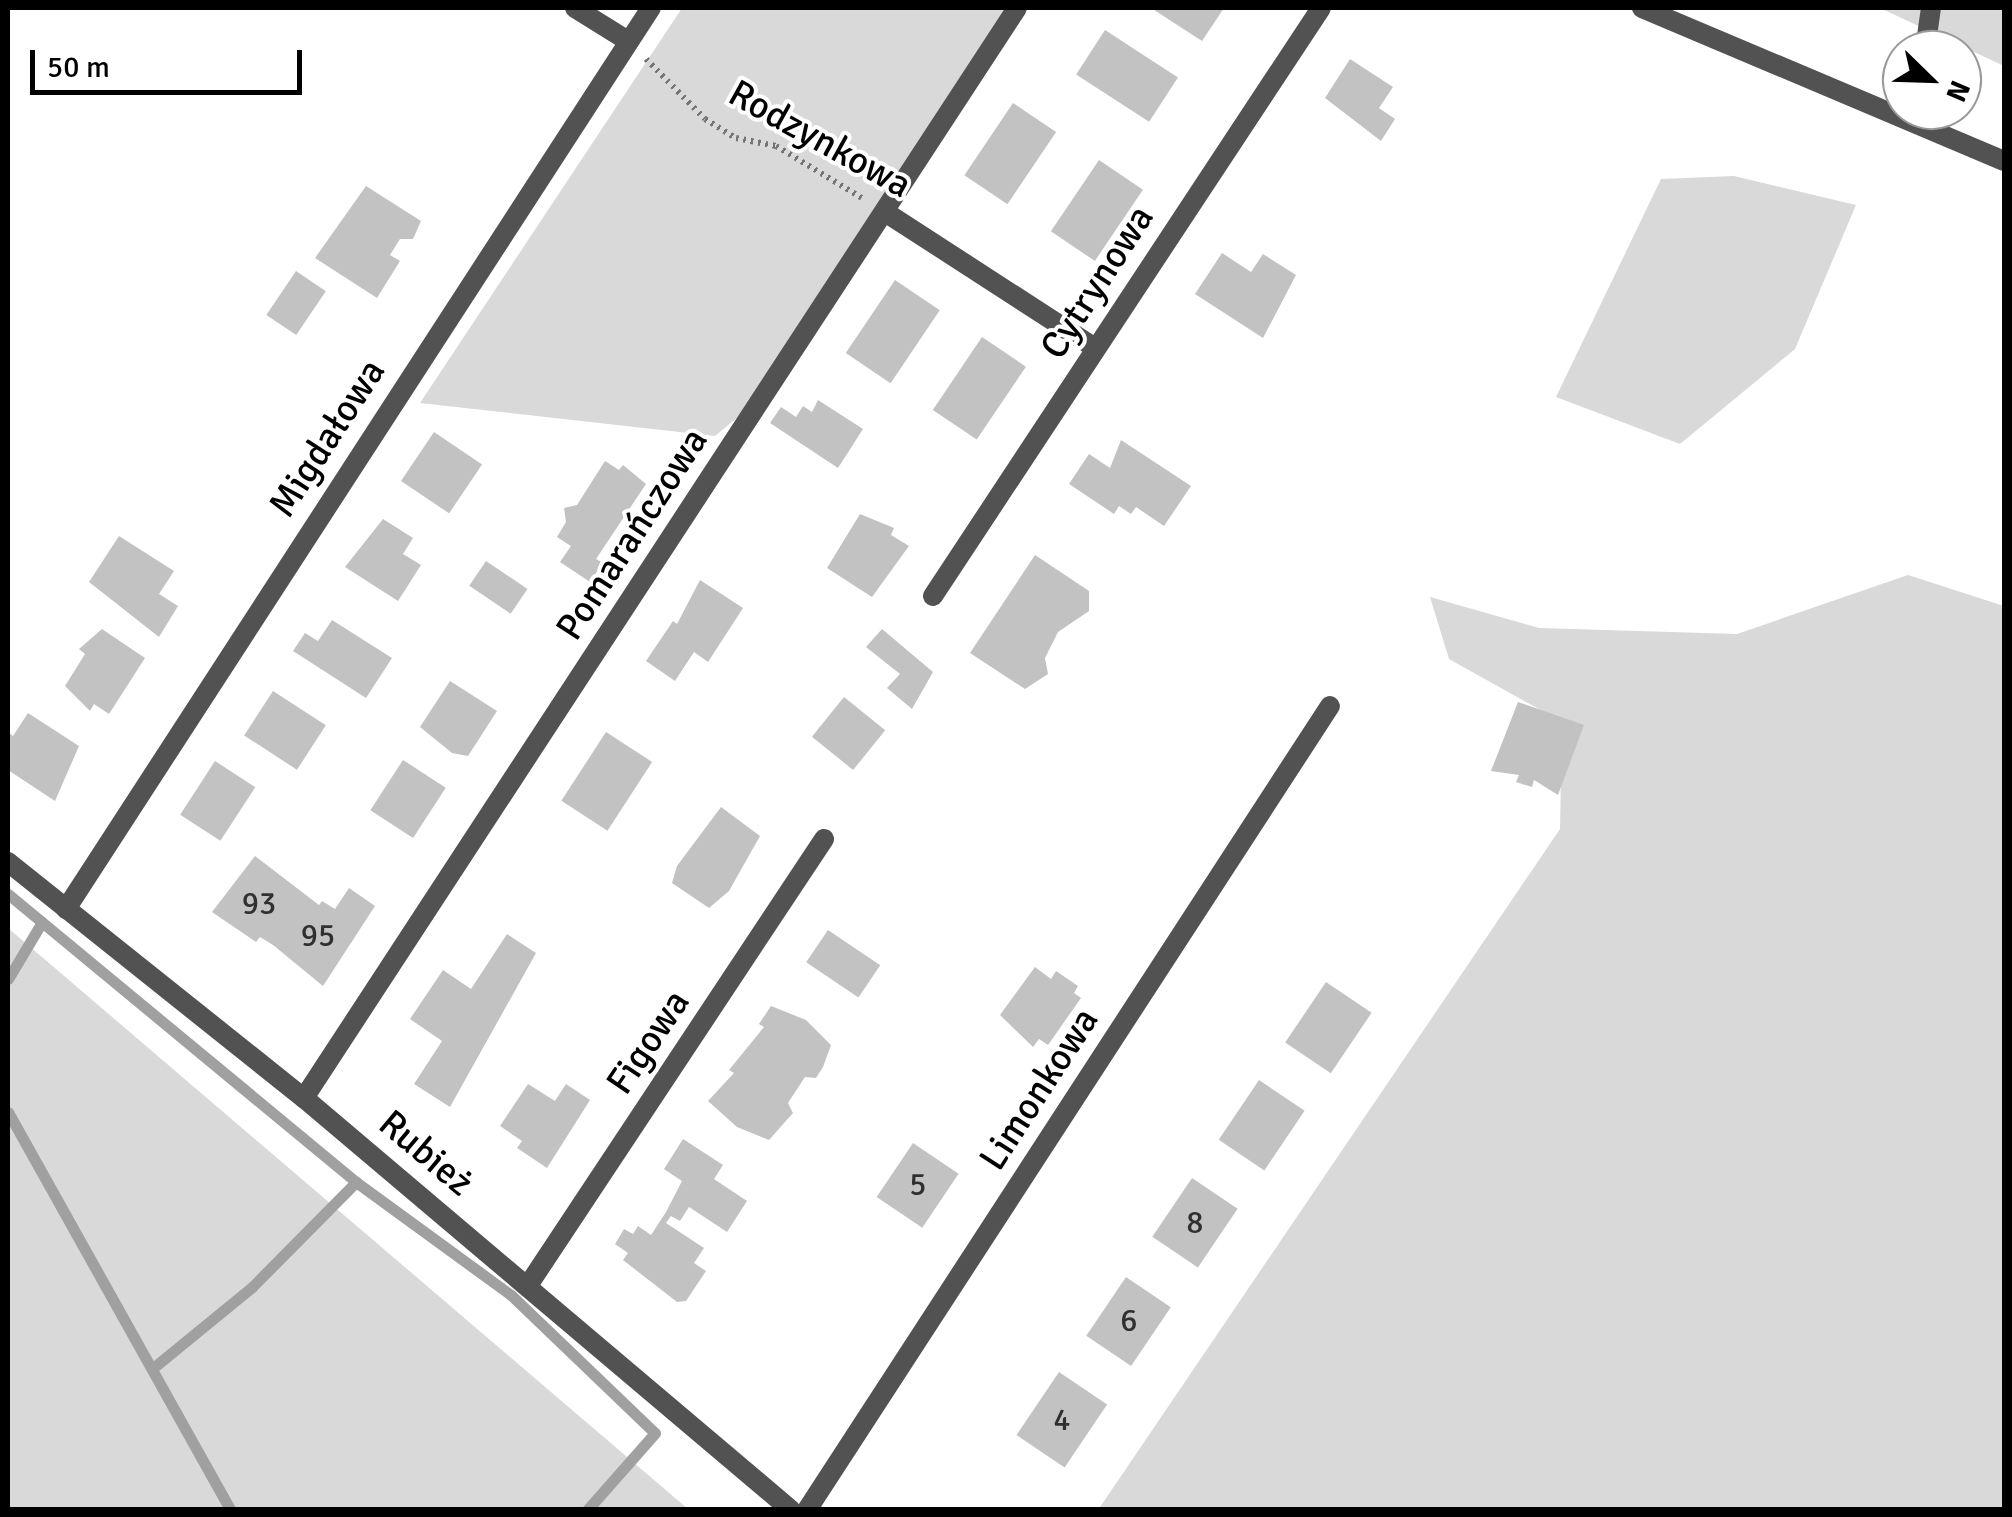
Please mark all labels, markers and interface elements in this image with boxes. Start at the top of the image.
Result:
scale bar [35,30,308,92]
north arrow [1882,30,1982,130]
text: 50 m [47,49,110,86]
street label: Rodzynkowa [721,70,919,208]
text: N [1938,75,1977,107]
street label: Cytrynowa [1031,197,1163,367]
street label: Migdałowa [259,351,395,525]
street label: Pomarańczowa [547,419,717,649]
house number: 93 [242,885,276,923]
house number: 95 [301,917,335,955]
street label: Figowa [597,981,699,1103]
street label: Limonkowa [970,999,1108,1179]
street label: Rubież [370,1100,482,1206]
house number: 5 [909,1166,927,1204]
house number: 8 [1186,1204,1204,1242]
house number: 6 [1120,1302,1138,1340]
house number: 4 [1053,1401,1071,1439]

